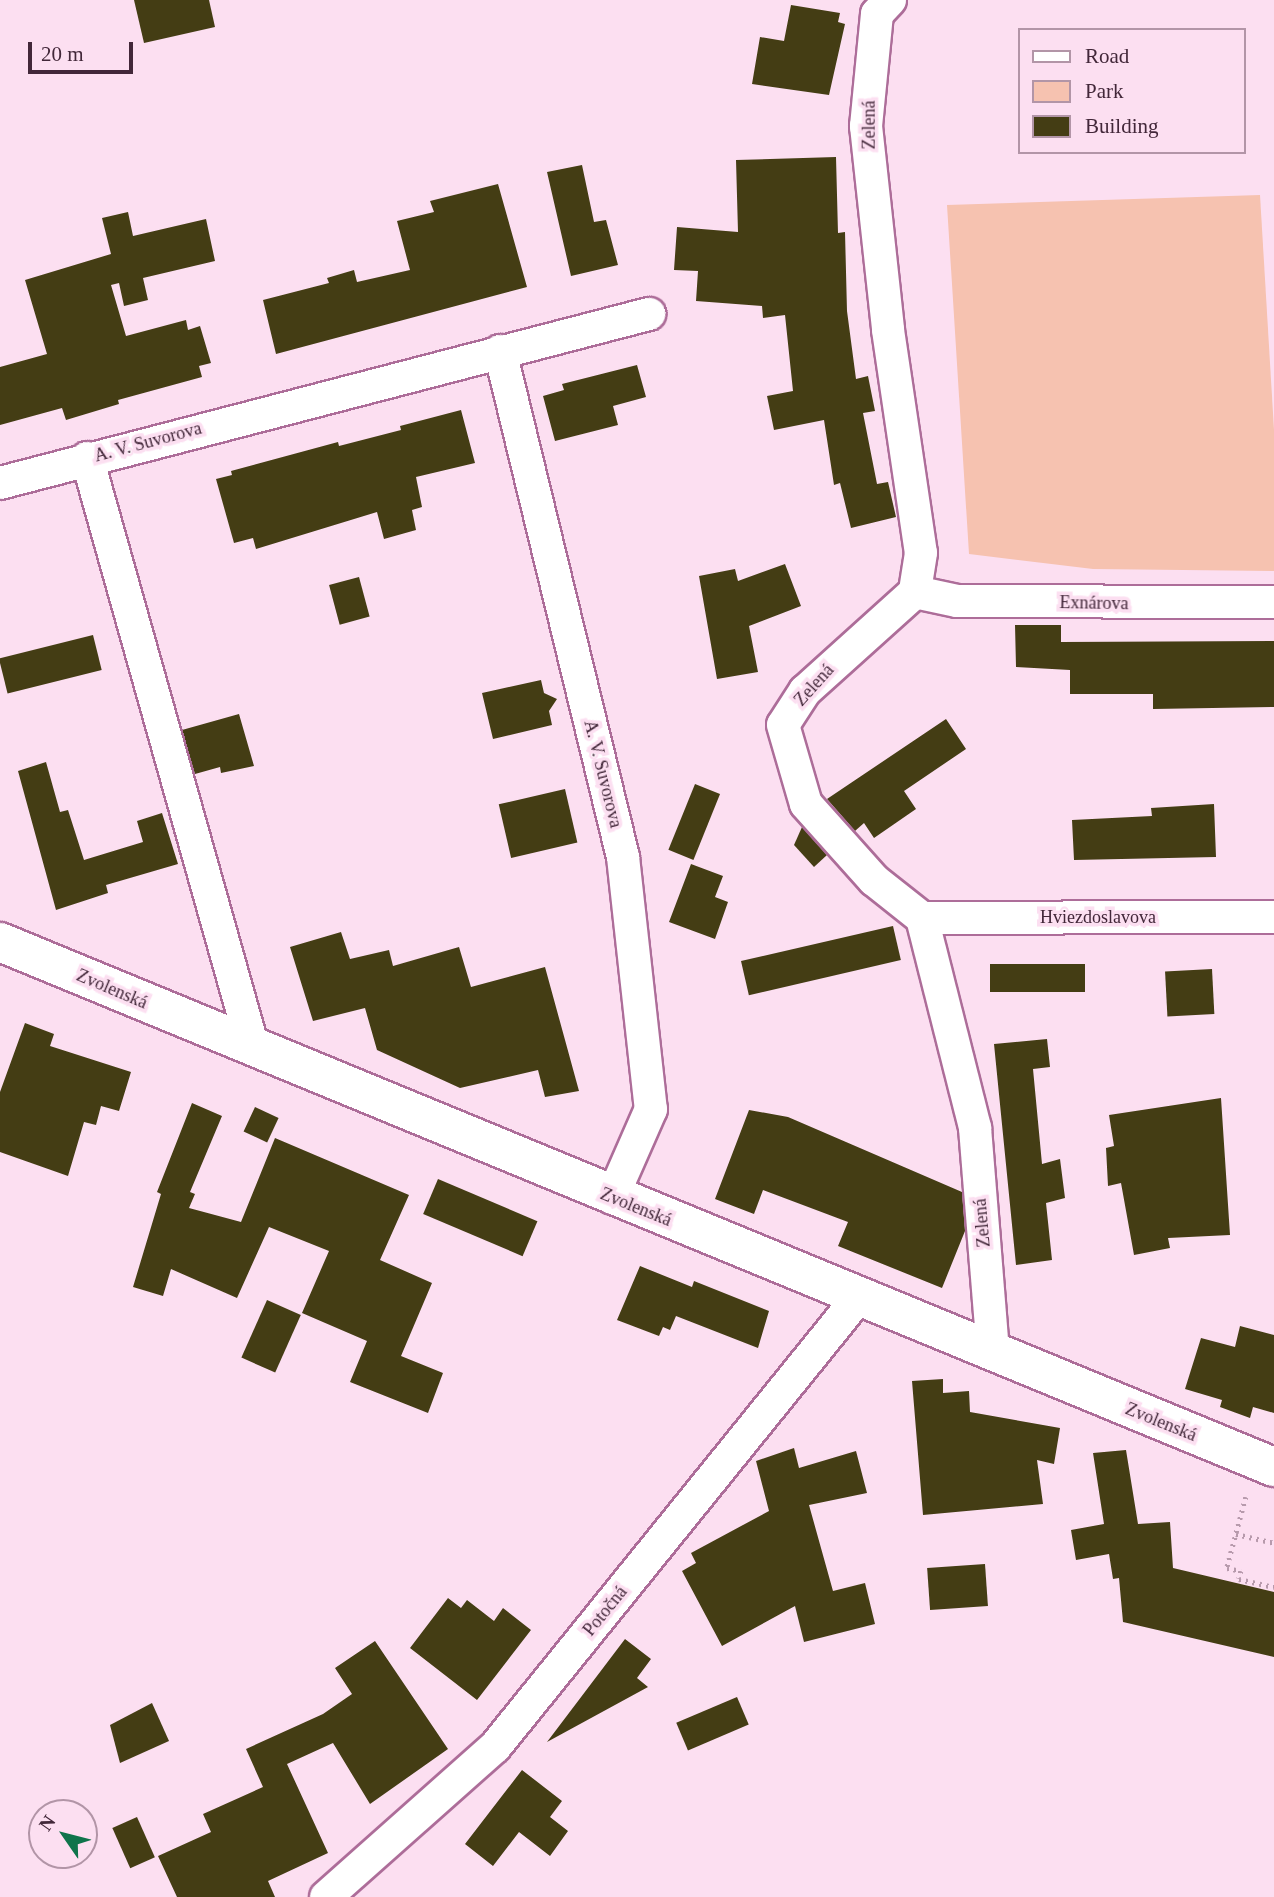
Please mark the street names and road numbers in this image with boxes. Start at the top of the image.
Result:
street label: Zelená [858,101,880,149]
street label: A. V. Suvorova [92,417,204,467]
street label: Exnárova [1059,592,1129,614]
street label: Zelená [790,660,838,710]
street label: A. V. Suvorova [579,718,627,830]
street label: Hviezdoslavova [1040,906,1156,928]
street label: Zvolenská [73,964,151,1014]
street label: Zvolenská [597,1183,675,1231]
street label: Zelená [969,1198,995,1248]
street label: Zvolenská [1122,1398,1200,1446]
street label: Potočná [578,1582,632,1640]

